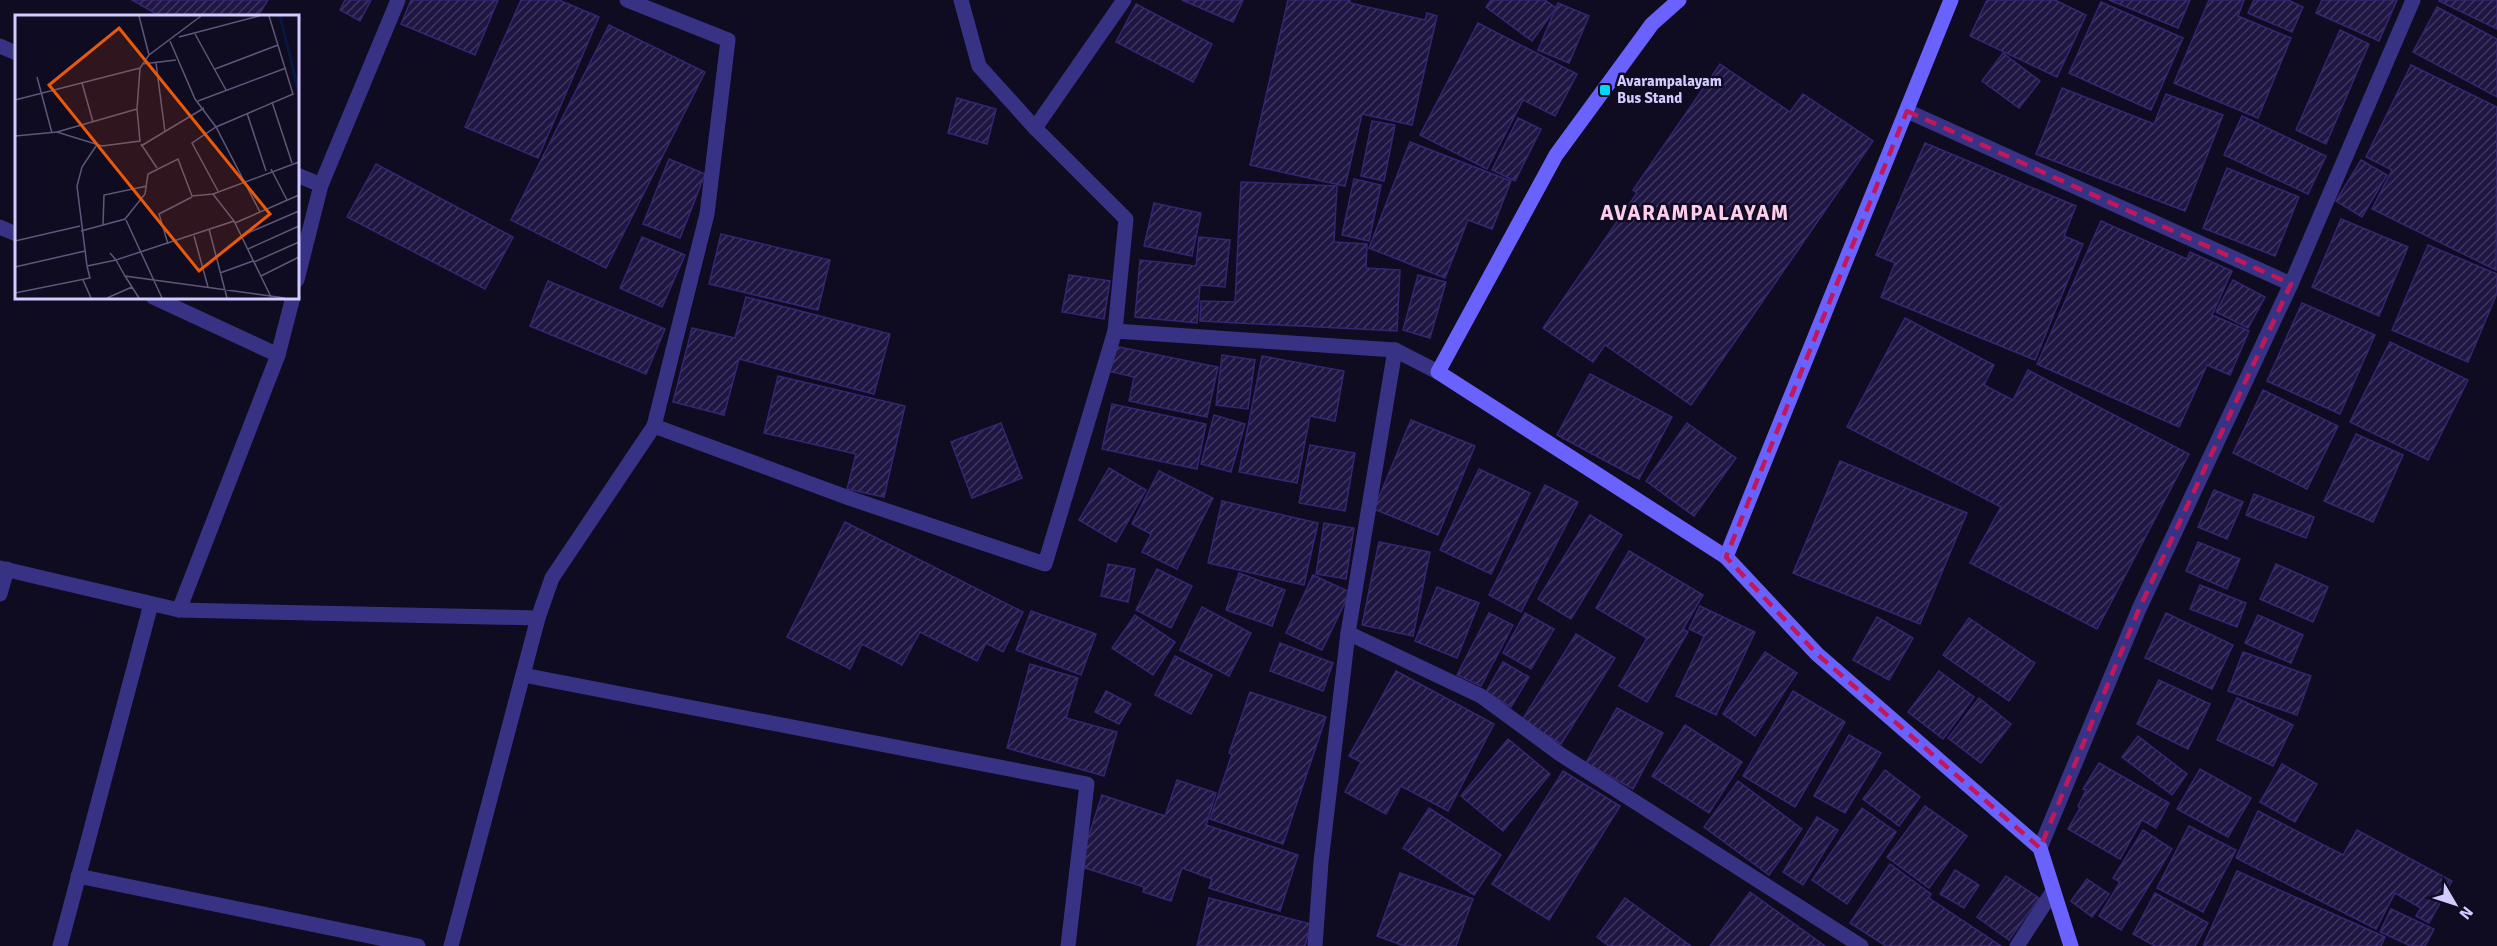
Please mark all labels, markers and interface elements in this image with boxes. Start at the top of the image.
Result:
inset map [15,15,298,298]
place label: Avarampalayam Bus Stand [1617,72,1722,107]
marker: Avarampalayam Bus Stand [1598,83,1612,97]
district label: AVARAMPALAYAM [1600,200,1790,226]
north arrow [2425,874,2485,934]
text: N [2455,902,2477,923]

